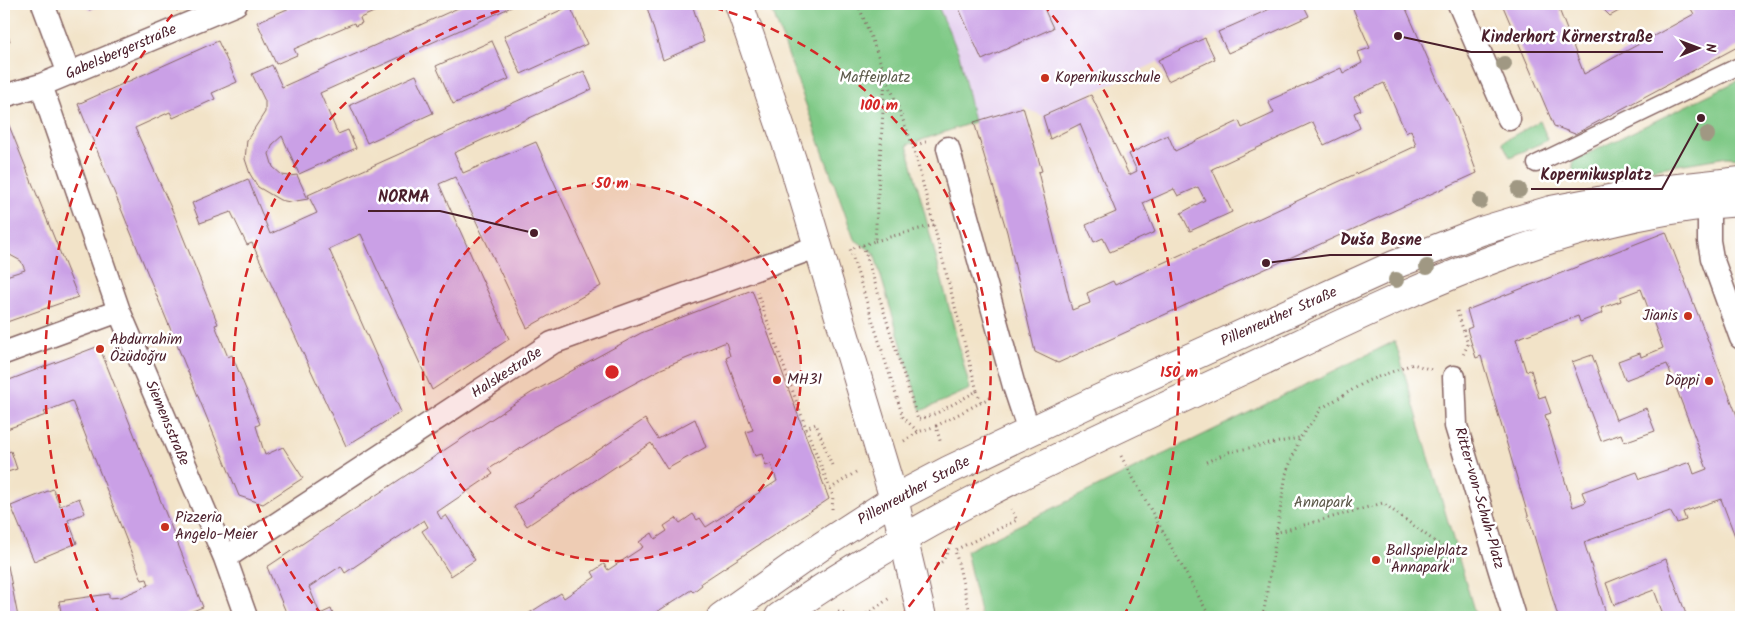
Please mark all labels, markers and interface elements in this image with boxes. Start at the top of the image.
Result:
street label: Gabelsbergerstraße [62,18,181,86]
callout: Kinderhort Körnerstraße [1471,21,1663,52]
north arrow [1672,22,1722,72]
text: Kinderhort Körnerstraße [1481,25,1653,50]
text: N [1699,43,1721,53]
park label: Maffeiplatz [840,66,911,90]
place label: Kopernikusschule [1055,66,1161,90]
marker: Kopernikusschule [1039,72,1051,84]
text: 100 m [860,94,898,118]
callout: Kopernikusplatz [1531,158,1662,189]
text: Kopernikusplatz [1540,163,1652,188]
text: 50 m [594,172,629,196]
callout: NORMA [368,180,440,211]
text: NORMA [378,185,430,210]
callout: Duša Bosne [1330,224,1432,255]
text: Duša Bosne [1340,228,1422,253]
street label: Pillenreuther Straße [1217,280,1341,354]
place label: Jianis [1642,304,1679,328]
marker: Jianis [1682,310,1694,322]
place label: Abdurrahim Özüdoğru [110,328,182,369]
street label: Halskestraße [467,341,548,405]
marker: Abdurrahim Özüdoğru [94,343,106,355]
text: 150 m [1160,361,1198,385]
centre of rings [603,363,621,381]
place label: MH31 [787,368,822,392]
place label: Döppi [1665,369,1700,393]
marker: MH31 [771,374,783,386]
marker: Döppi [1703,375,1715,387]
street label: Siemensstraße [138,376,196,470]
street label: Ritter-von-Schuh-Platz [1447,424,1511,572]
street label: Pillenreuther Straße [853,450,975,532]
park label: Annapark [1294,491,1353,515]
place label: Pizzeria Angelo-Meier [175,506,258,547]
marker: Pizzeria Angelo-Meier [159,521,171,533]
place label: Ballspielplatz "Annapark" [1386,539,1468,580]
marker: Ballspielplatz "Annapark" [1370,554,1382,566]

